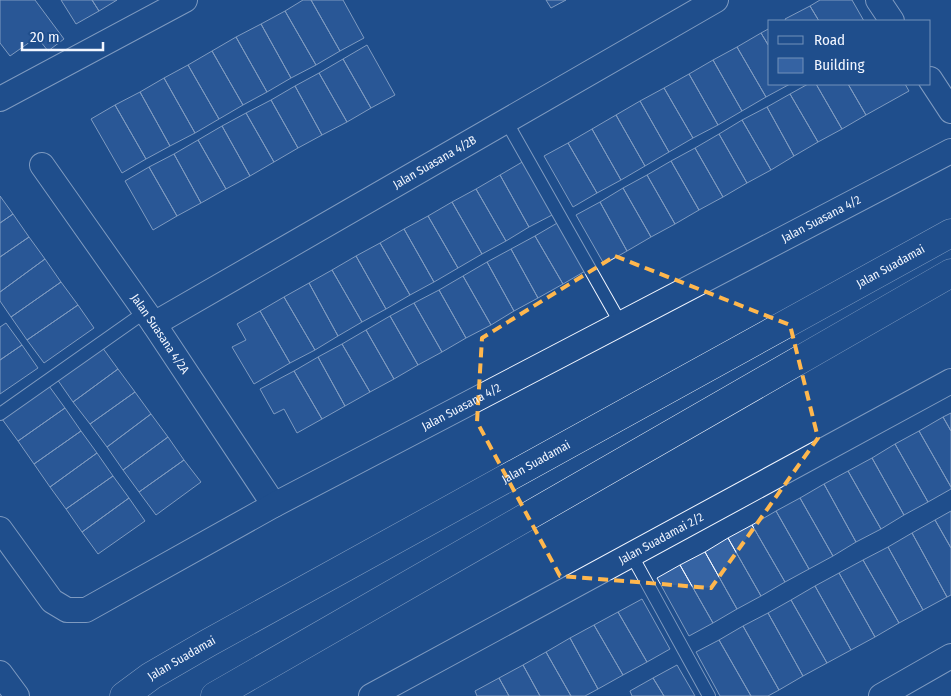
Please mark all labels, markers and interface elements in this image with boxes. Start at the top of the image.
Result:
scale bar [22,20,104,52]
legend [768,20,931,85]
text: 20 m [30,28,60,46]
text: Road [814,31,845,49]
text: Building [814,56,865,74]
street label: Jalan Suasana 4/2B [391,132,479,192]
street label: Jalan Suasana 4/2 [779,193,863,245]
street label: Jalan Suadamai [854,242,927,291]
street label: Jalan Suasana 4/2A [128,291,192,377]
street label: Jalan Suasana 4/2 [419,381,503,433]
street label: Jalan Suadamai [499,438,572,486]
street label: Jalan Suadamai 2/2 [616,510,706,567]
street label: Jalan Suadamai [145,633,218,683]

